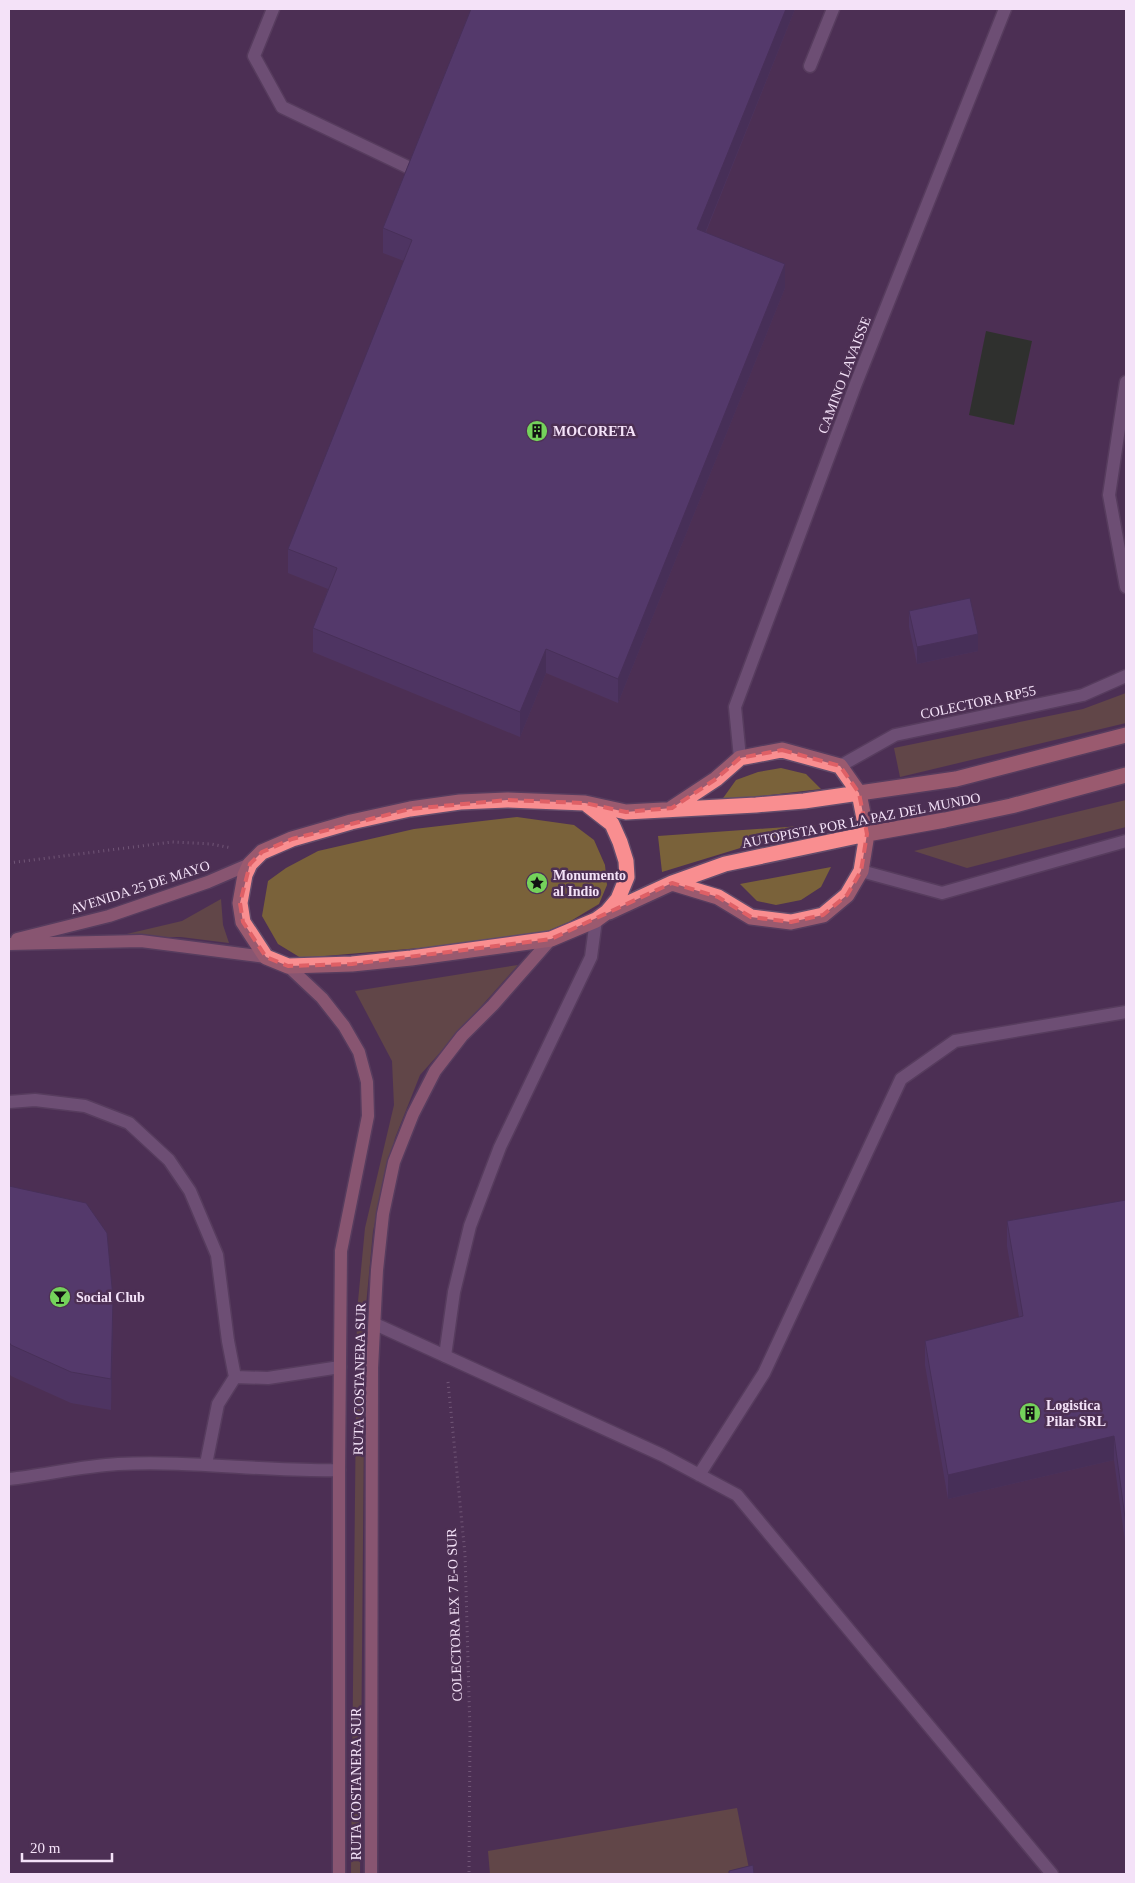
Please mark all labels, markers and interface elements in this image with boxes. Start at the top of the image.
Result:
street label: CAMINO LAVAISSE [815,314,874,436]
building icon: MOCORETA [525,419,549,443]
place label: MOCORETA [553,424,637,439]
street label: COLECTORA RP55 [919,683,1037,722]
street label: AUTOPISTA POR LA PAZ DEL MUNDO [740,790,982,851]
street label: AVENIDA 25 DE MAYO [68,858,212,917]
place label: Monumento al Indio [553,868,626,899]
place icon: Monumento al Indio [525,871,549,895]
bar icon: Social Club [48,1285,72,1309]
place label: Social Club [76,1290,145,1305]
street label: RUTA COSTANERA SUR [351,1302,368,1455]
place label: Logistica Pilar SRL [1046,1398,1106,1429]
building icon: Logistica Pilar SRL [1018,1401,1042,1425]
street label: COLECTORA EX 7 E-O SUR [444,1528,465,1702]
street label: RUTA COSTANERA SUR [349,1707,364,1860]
scale bar [22,1830,112,1862]
text: 20 m [30,1840,61,1856]

